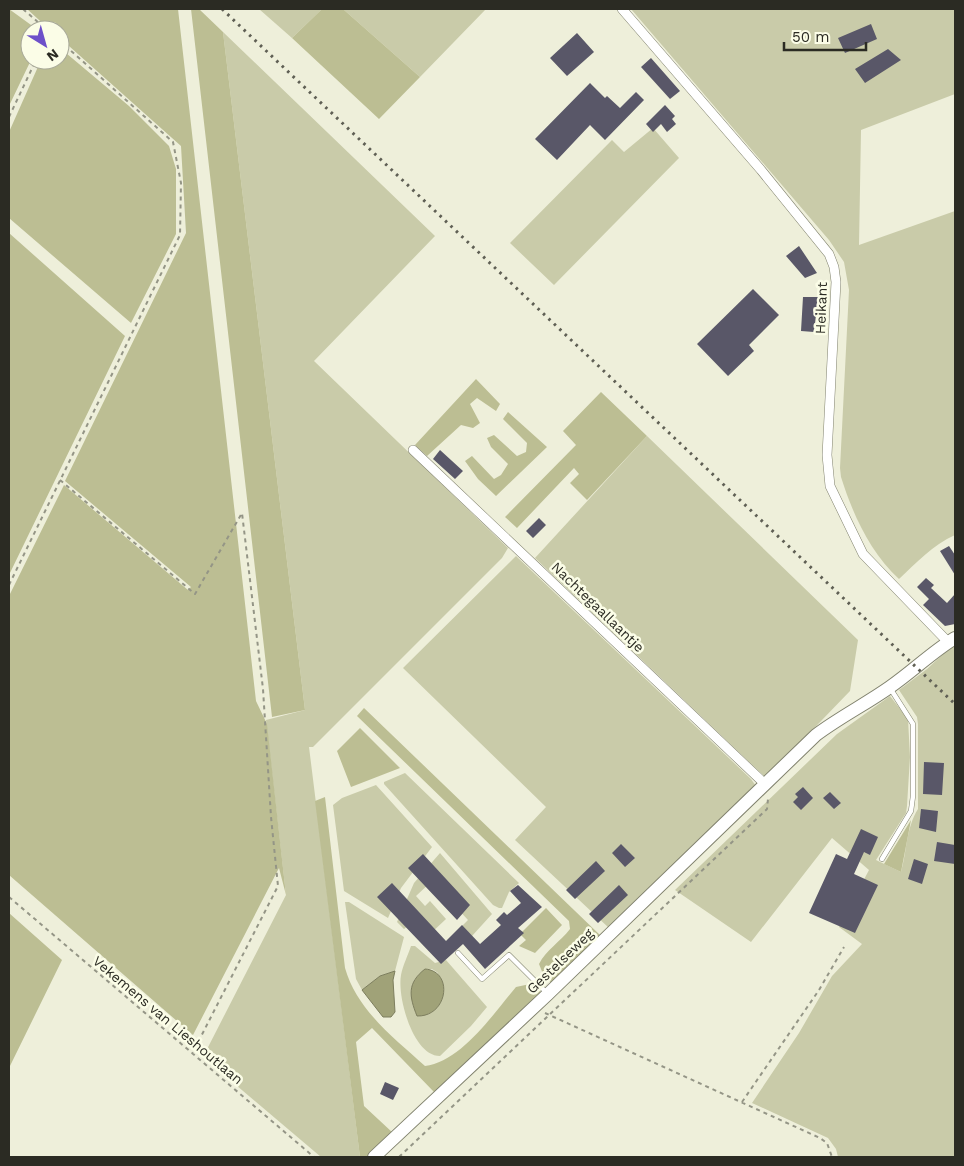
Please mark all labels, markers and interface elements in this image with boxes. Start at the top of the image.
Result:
north arrow [20,20,70,70]
scale bar [784,20,866,52]
text: 50 m [792,28,829,46]
text: N [44,46,62,65]
street label: Heikant [812,282,830,334]
street label: Nachtegaallaantje [548,559,648,655]
street label: Gestelseweg [523,925,597,997]
street label: Vekemens van Lieshoutlaan [90,953,246,1087]

